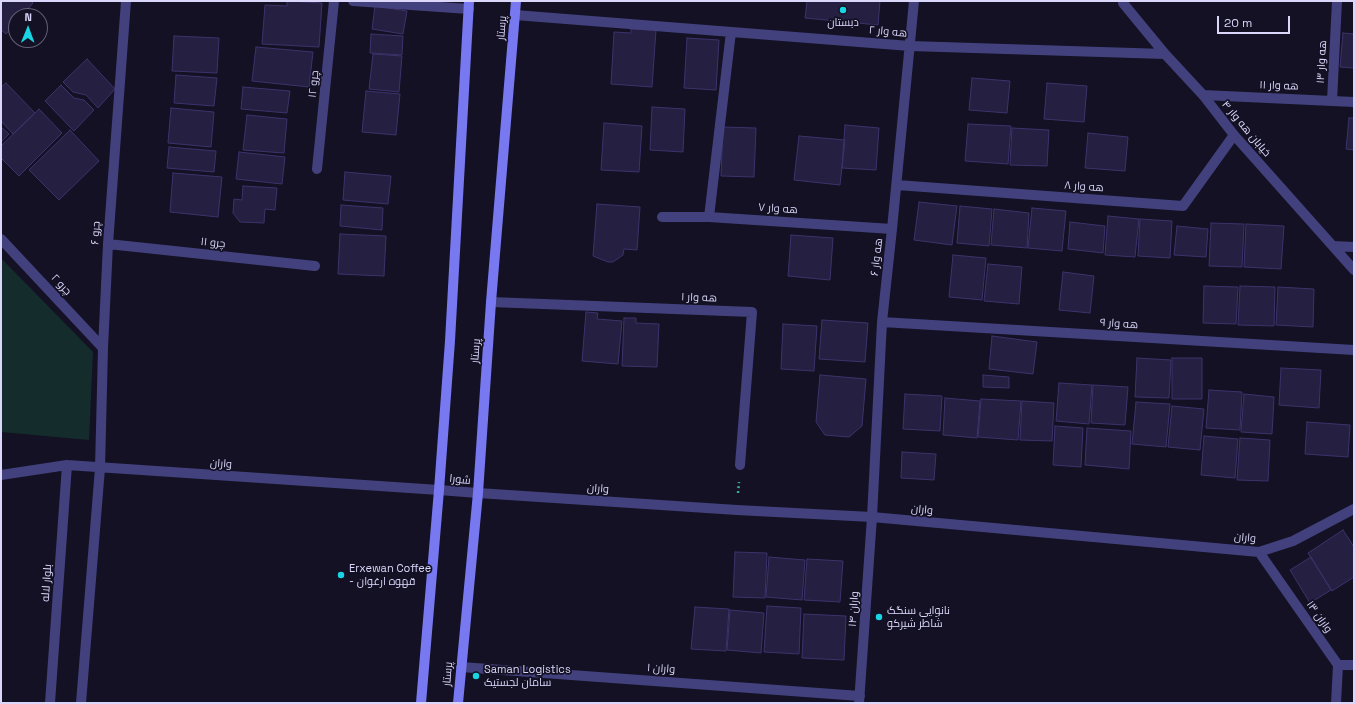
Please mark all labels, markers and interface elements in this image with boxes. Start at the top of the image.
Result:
marker: دبستان [838,5,848,15]
north arrow [8,8,48,48]
scale bar [1219,8,1292,34]
text: N [24,10,32,24]
street label: پرستار [494,15,510,41]
text: 20 m [1224,15,1252,31]
place label: دبستان [827,16,859,30]
street label: هه وار ۲ [868,24,908,40]
street label: هه وار ۱۳ [1314,40,1330,84]
street label: چرو ۱۲ [306,70,322,98]
street label: هه وار ۱۱ [1259,79,1299,93]
street label: خیابان هه وار ۴ [1219,98,1273,160]
street label: هه وار ۸ [1064,179,1104,195]
street label: هه وار ۷ [758,201,798,217]
street label: چرو ۶ [89,221,103,245]
street label: چرو ۱۱ [200,235,226,251]
street label: هه وار ۶ [868,237,886,277]
street label: چرو ۲ [48,272,74,298]
street label: هه وار ۱ [681,291,717,305]
street label: هه وار ۹ [1099,316,1139,332]
street label: پرستار [469,338,483,364]
street label: واران [210,457,232,471]
street label: شورا [449,472,471,488]
street label: واران [587,482,609,496]
street label: واران [910,502,934,518]
street label: واران [1233,530,1257,546]
place label: Erxewan Coffee - قهوه ارغوان [349,562,431,588]
street label: بلوار لاله [39,564,55,602]
marker: Erxewan Coffee - قهوه ارغوان [336,570,346,580]
street label: واران ۱۴ [846,591,862,627]
street label: واران ۱۳ [1303,599,1335,635]
place label: نانوایی سنگک شاطر شیرکو [887,604,950,630]
marker: نانوایی سنگک شاطر شیرکو [874,612,884,622]
street label: پرستار [440,661,456,687]
street label: واران ۱ [646,661,676,677]
place label: Saman Logistics سامان لجستیک [484,663,571,689]
marker: Saman Logistics سامان لجستیک [471,671,481,681]

